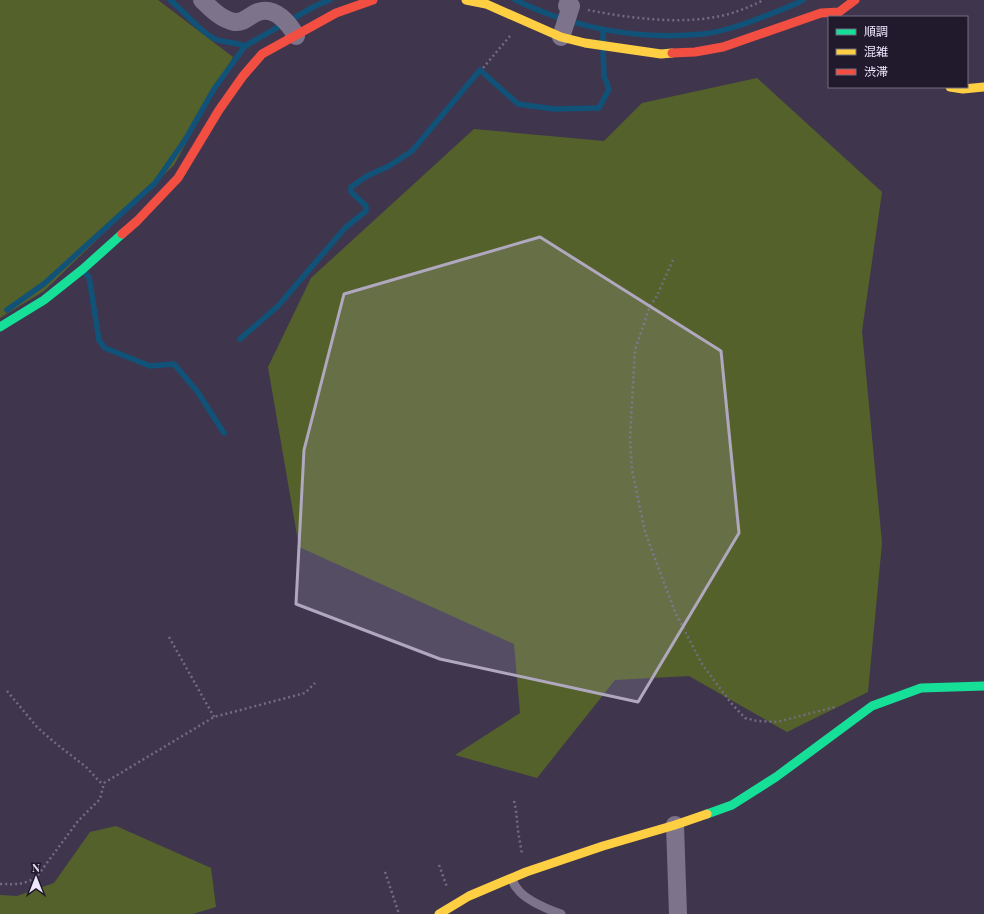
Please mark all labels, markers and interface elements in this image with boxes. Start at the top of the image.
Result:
legend [828,16,968,88]
text: 順調 [864,23,888,39]
text: 混雑 [864,43,888,59]
text: 渋滞 [864,63,888,79]
north arrow [16,858,56,898]
text: N [32,860,40,875]

